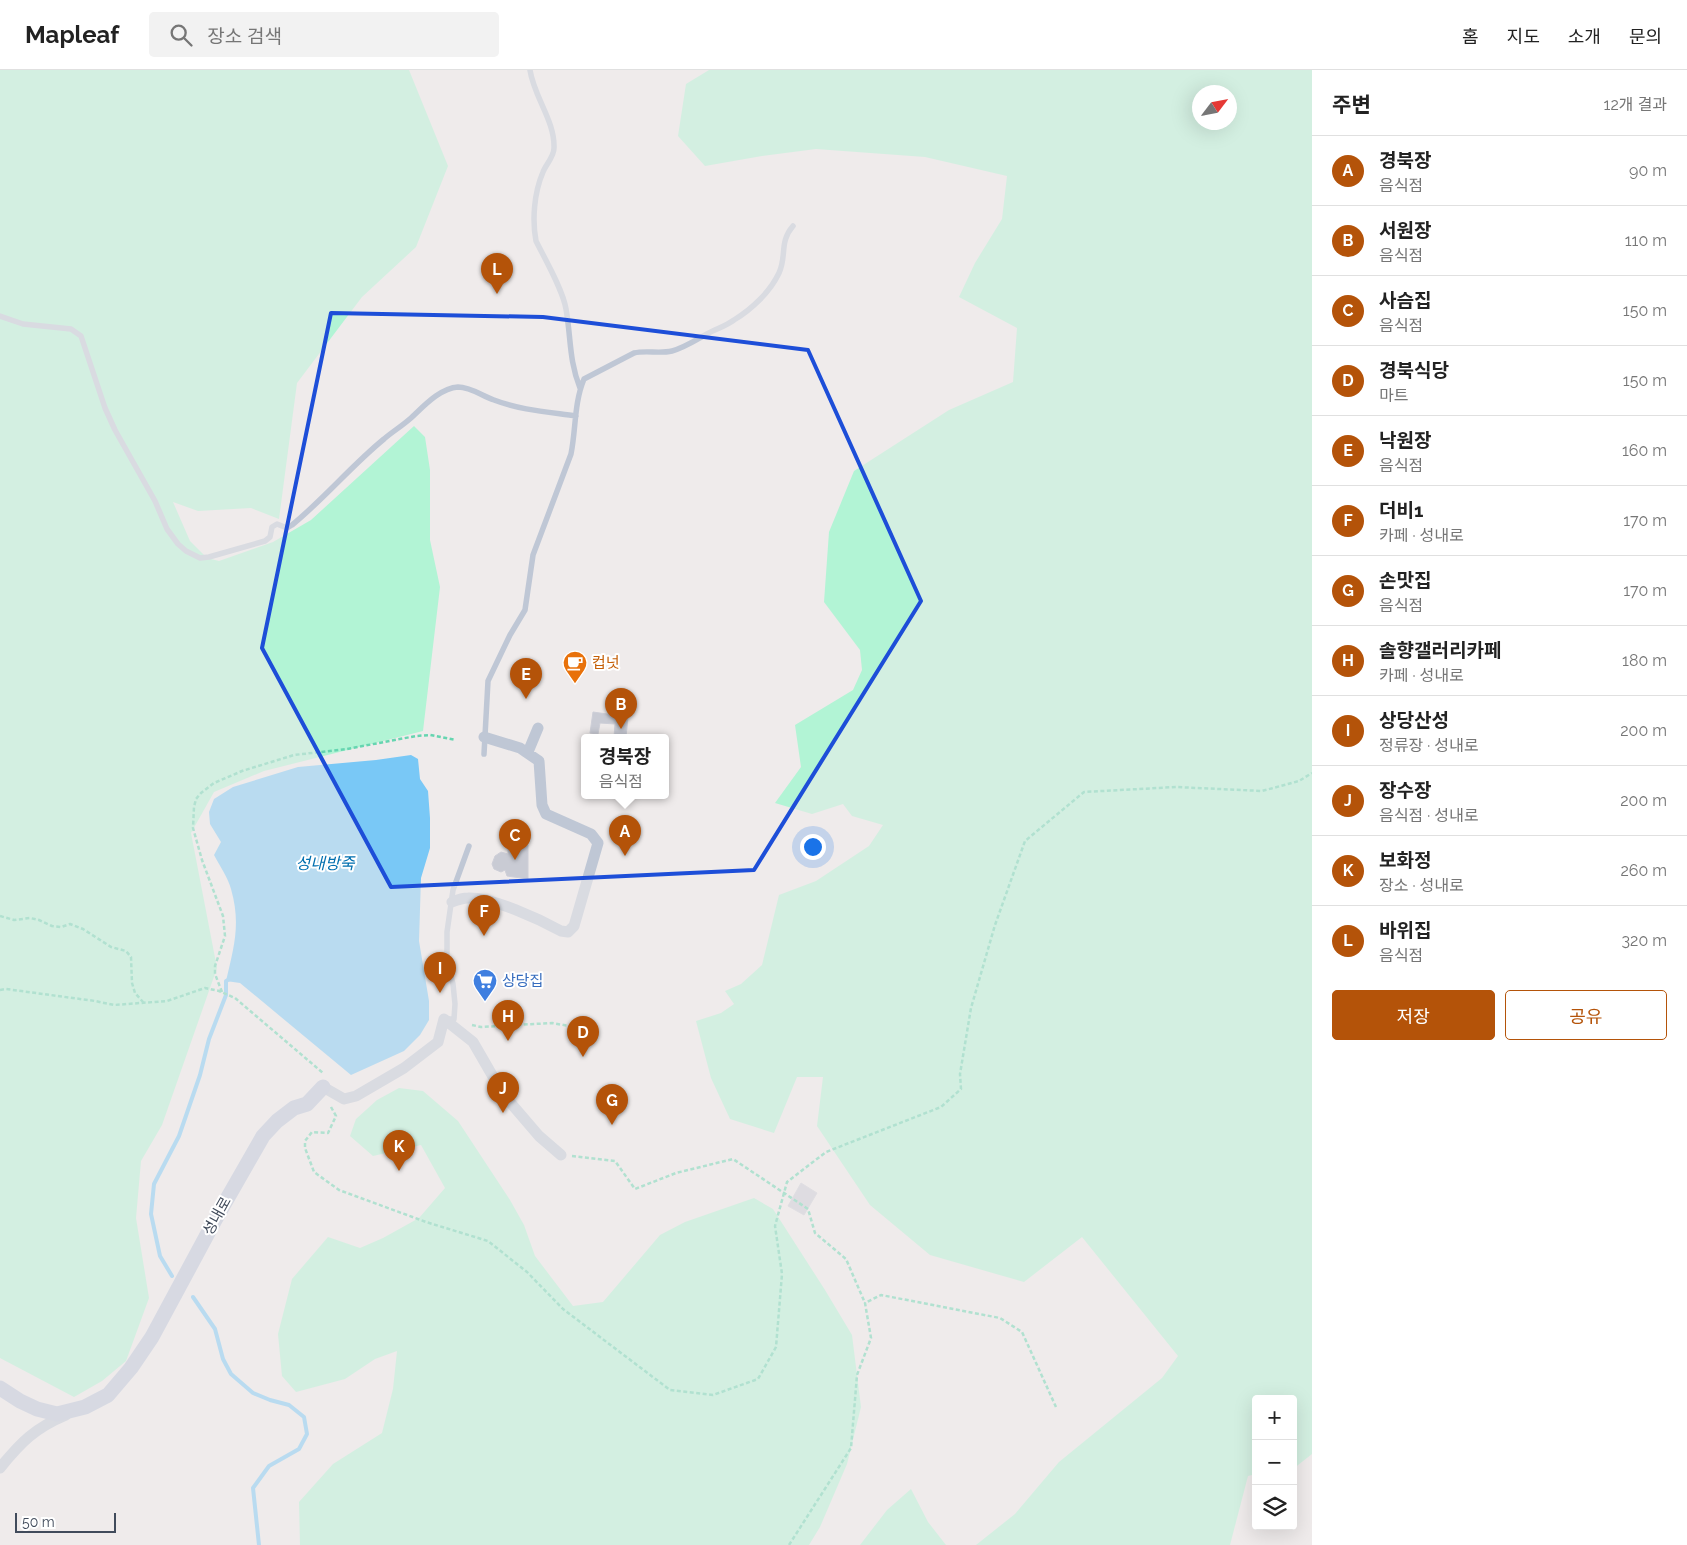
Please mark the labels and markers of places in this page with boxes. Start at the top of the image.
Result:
pin: L [481,253,513,294]
cafe icon: 컵넛 [562,650,588,684]
place label: 컵넛 [592,654,620,672]
pin: E [510,658,542,699]
pin: B [605,688,637,729]
pin: A [609,815,641,856]
pin: C [499,819,531,860]
pin: F [468,895,500,936]
pin: I [424,952,456,993]
supermarket icon: 상당집 [472,968,498,1002]
place label: 상당집 [502,972,543,990]
pin: H [492,1000,524,1041]
pin: D [567,1016,599,1057]
pin: J [487,1072,519,1113]
pin: G [596,1084,628,1125]
pin: K [383,1130,415,1171]

